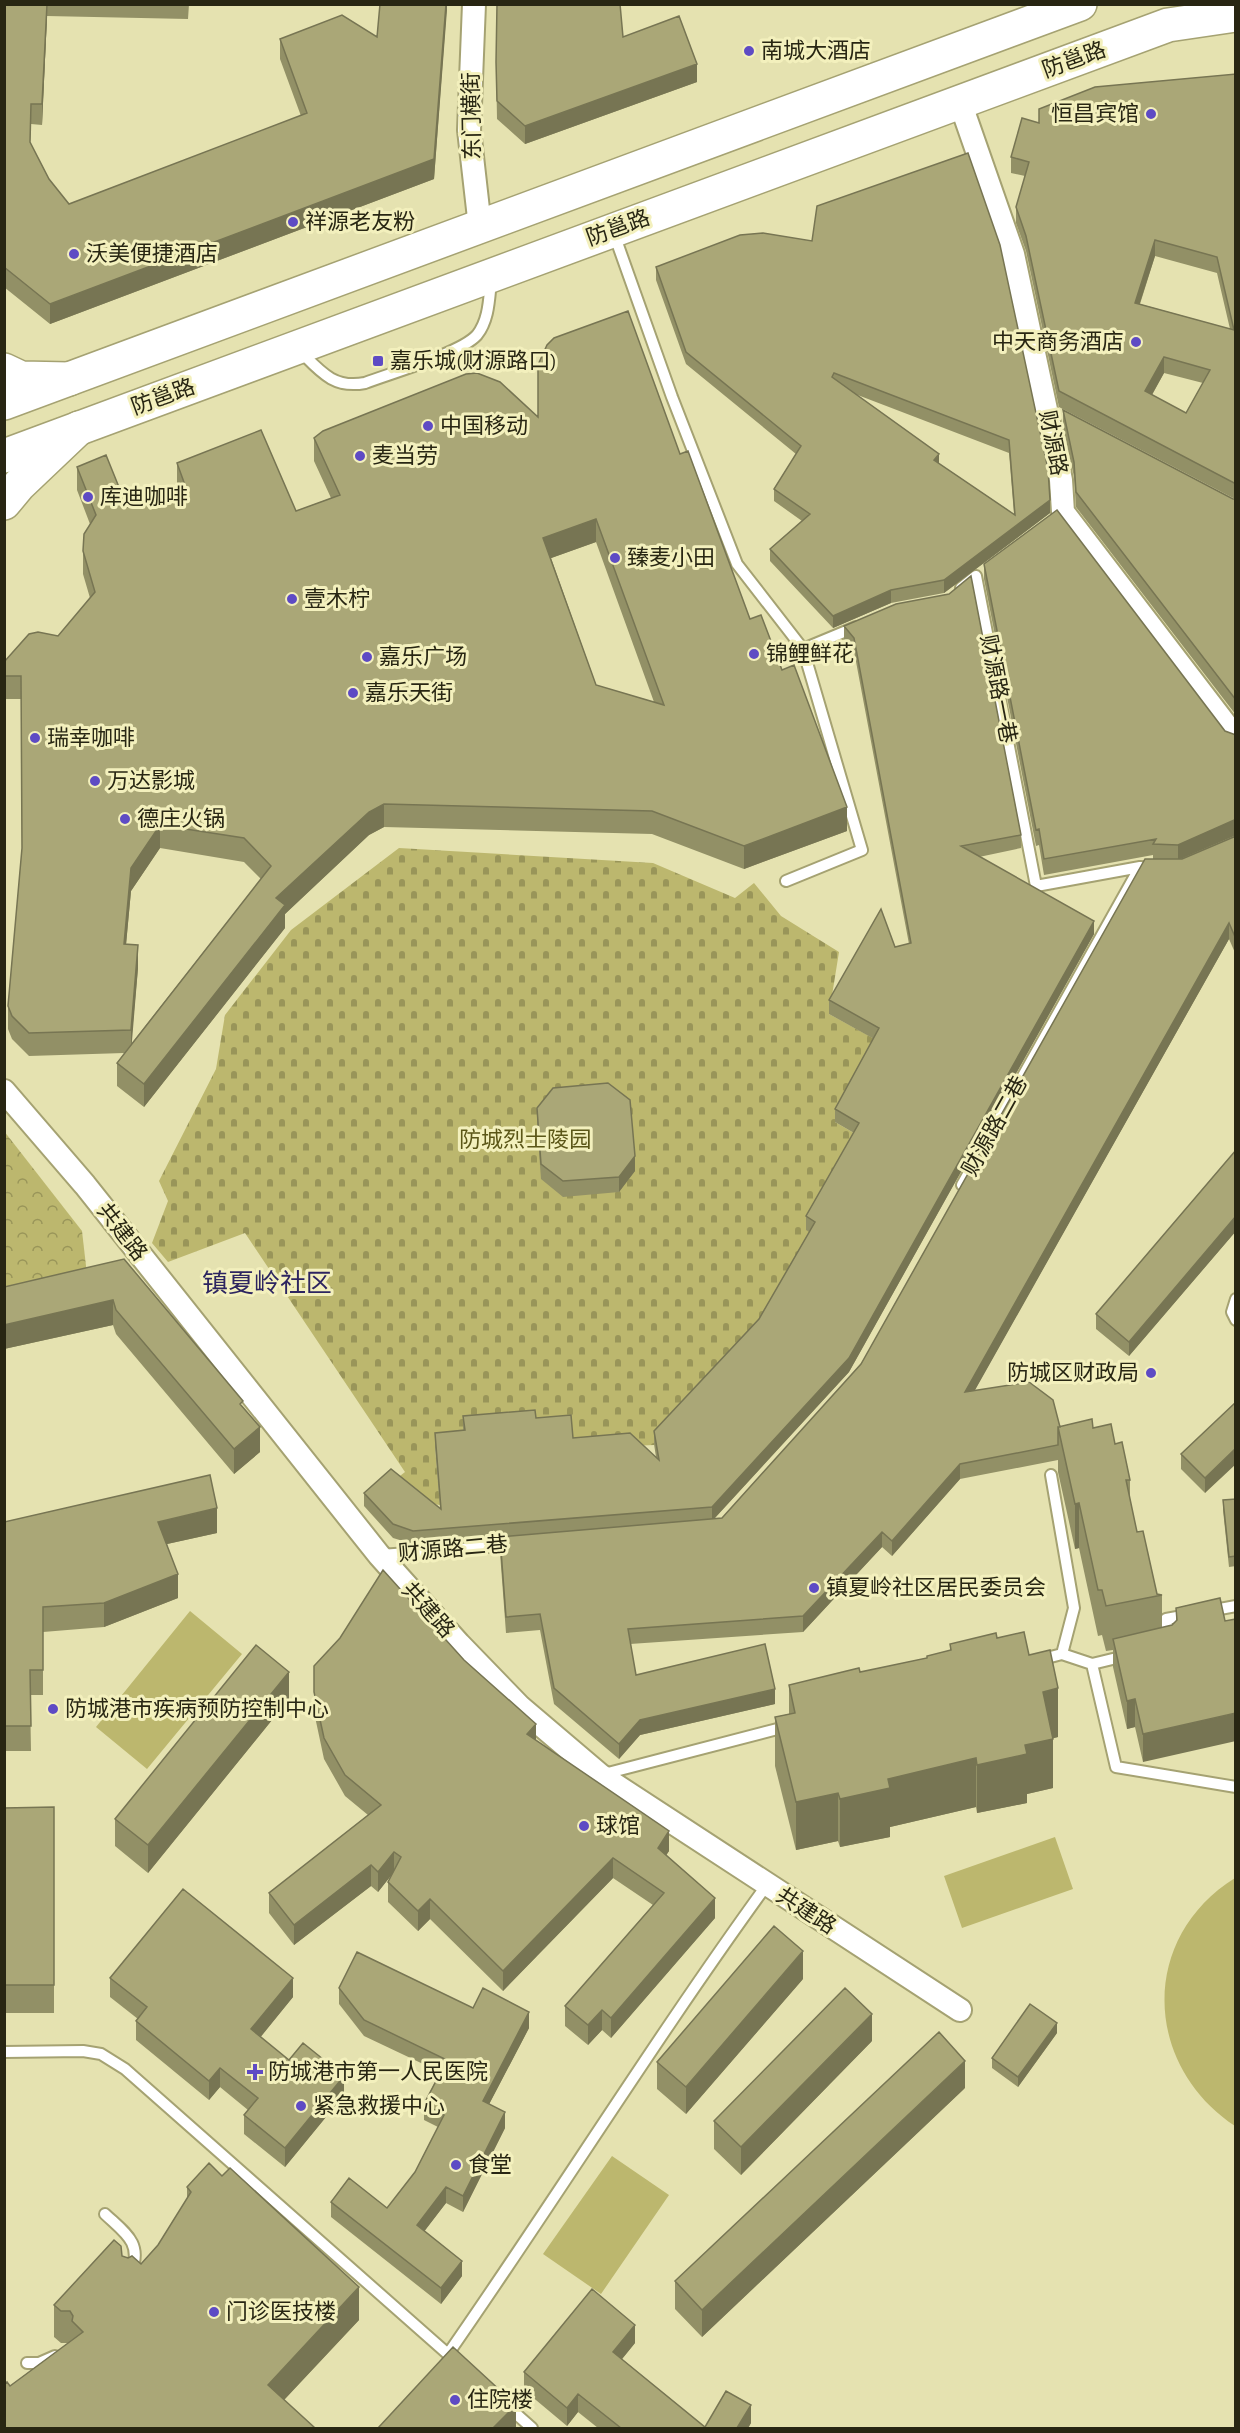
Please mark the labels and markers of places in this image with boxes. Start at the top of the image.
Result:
place label: 南城大酒店 [761,39,871,62]
marker: 南城大酒店 [742,44,756,58]
place label: 恒昌宾馆 [1051,102,1139,125]
marker: 恒昌宾馆 [1144,107,1158,121]
place label: 祥源老友粉 [305,210,415,233]
marker: 祥源老友粉 [286,215,300,229]
place label: 沃美便捷酒店 [86,242,218,265]
marker: 沃美便捷酒店 [67,247,81,261]
place label: 中天商务酒店 [992,330,1124,353]
marker: 中天商务酒店 [1129,335,1143,349]
place label: 嘉乐城(财源路口) [390,349,557,372]
marker: 嘉乐城(财源路口) [371,354,385,368]
place label: 中国移动 [440,414,528,437]
marker: 中国移动 [421,419,435,433]
place label: 麦当劳 [372,444,438,467]
marker: 麦当劳 [353,449,367,463]
place label: 库迪咖啡 [100,485,188,508]
marker: 库迪咖啡 [81,490,95,504]
place label: 臻麦小田 [627,546,715,569]
marker: 臻麦小田 [608,551,622,565]
place label: 壹木柠 [304,587,370,610]
marker: 壹木柠 [285,592,299,606]
place label: 锦鲤鲜花 [766,642,854,665]
place label: 嘉乐广场 [379,645,467,668]
marker: 锦鲤鲜花 [747,647,761,661]
marker: 嘉乐广场 [360,650,374,664]
place label: 嘉乐天街 [365,681,453,704]
marker: 嘉乐天街 [346,686,360,700]
place label: 瑞幸咖啡 [47,726,135,749]
marker: 瑞幸咖啡 [28,731,42,745]
place label: 万达影城 [107,769,195,792]
marker: 万达影城 [88,774,102,788]
place label: 德庄火锅 [137,807,225,830]
marker: 德庄火锅 [118,812,132,826]
place label: 防城区财政局 [1007,1361,1139,1384]
marker: 防城区财政局 [1144,1366,1158,1380]
place label: 镇夏岭社区居民委员会 [826,1576,1046,1599]
marker: 镇夏岭社区居民委员会 [807,1581,821,1595]
place label: 防城港市疾病预防控制中心 [65,1697,329,1720]
marker: 防城港市疾病预防控制中心 [46,1702,60,1716]
place label: 球馆 [596,1814,640,1837]
marker: 球馆 [577,1819,591,1833]
place label: 防城港市第一人民医院 [268,2060,488,2083]
marker: 防城港市第一人民医院 [246,2063,264,2081]
place label: 紧急救援中心 [313,2094,445,2117]
marker: 紧急救援中心 [294,2099,308,2113]
place label: 食堂 [468,2153,512,2176]
marker: 食堂 [449,2158,463,2172]
place label: 门诊医技楼 [226,2300,336,2323]
marker: 门诊医技楼 [207,2305,221,2319]
place label: 住院楼 [467,2388,533,2411]
marker: 住院楼 [448,2393,462,2407]

